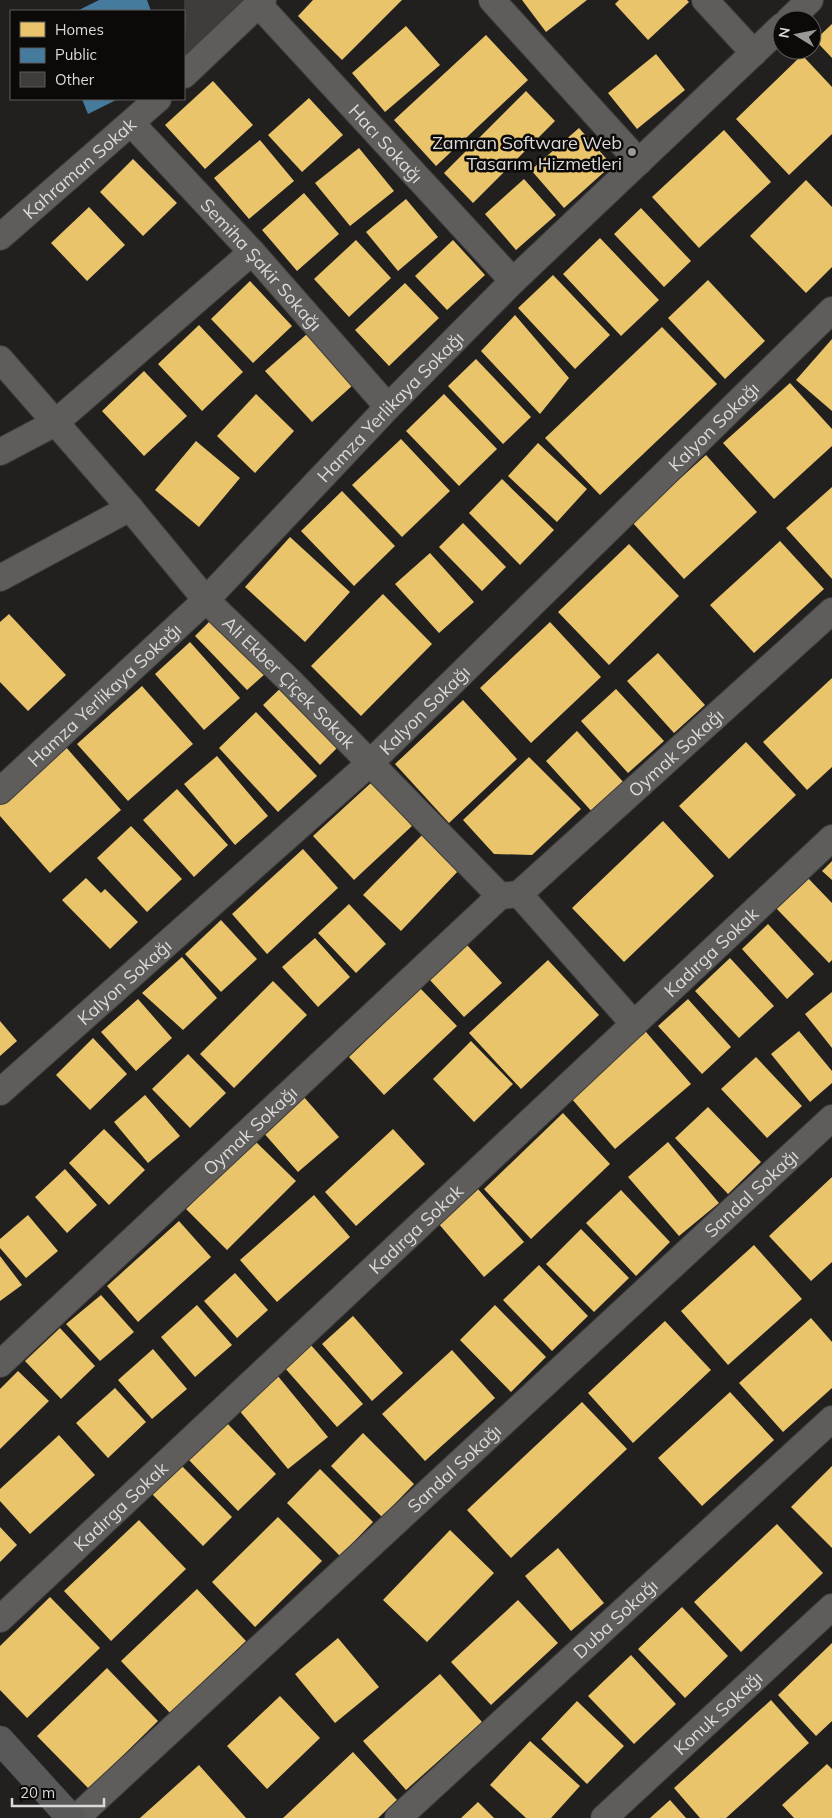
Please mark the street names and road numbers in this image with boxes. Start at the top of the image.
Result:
street label: Hacı Sokağı [344,99,428,188]
street label: Kahraman Sokak [18,112,141,224]
street label: Semiha Şakir Sokağı [196,193,327,335]
street label: Hamza Yerlikaya Sokağı [312,326,468,487]
street label: Kalyon Sokağı [663,377,764,476]
street label: Ali Ekber Çiçek Sokak [218,611,361,753]
street label: Hamza Yerlikaya Sokağı [23,618,186,771]
street label: Kalyon Sokağı [374,660,474,759]
street label: Oymak Sokağı [623,703,728,802]
street label: Kadırga Sokak [659,901,763,1001]
street label: Kalyon Sokağı [72,934,176,1030]
street label: Oymak Sokağı [198,1081,302,1180]
street label: Sandal Sokağı [699,1144,803,1242]
street label: Kadırga Sokak [364,1179,468,1279]
street label: Sandal Sokağı [402,1419,506,1517]
street label: Kadırga Sokak [68,1456,173,1556]
street label: Duba Sokağı [568,1574,662,1663]
street label: Konuk Sokağı [668,1666,767,1760]

